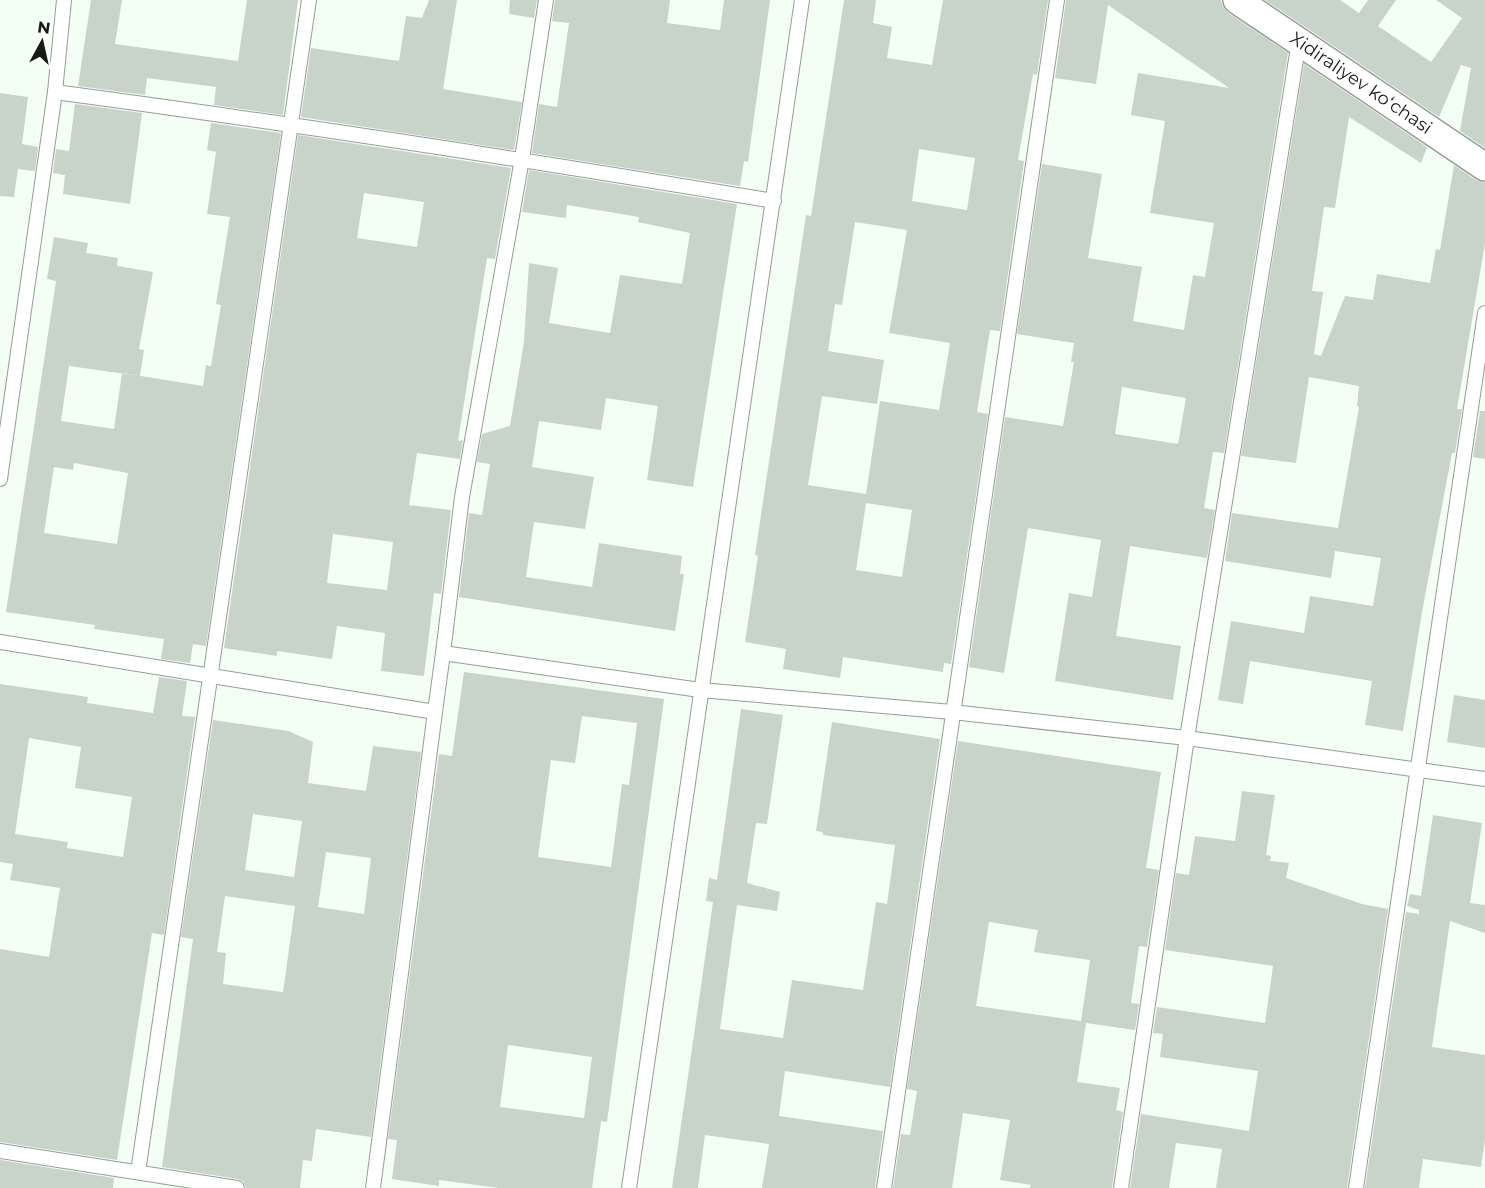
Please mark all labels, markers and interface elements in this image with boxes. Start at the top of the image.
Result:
north arrow [12,12,72,72]
text: N [36,17,52,38]
street label: Xidiraliyev koʻchasi [1286,27,1436,139]

